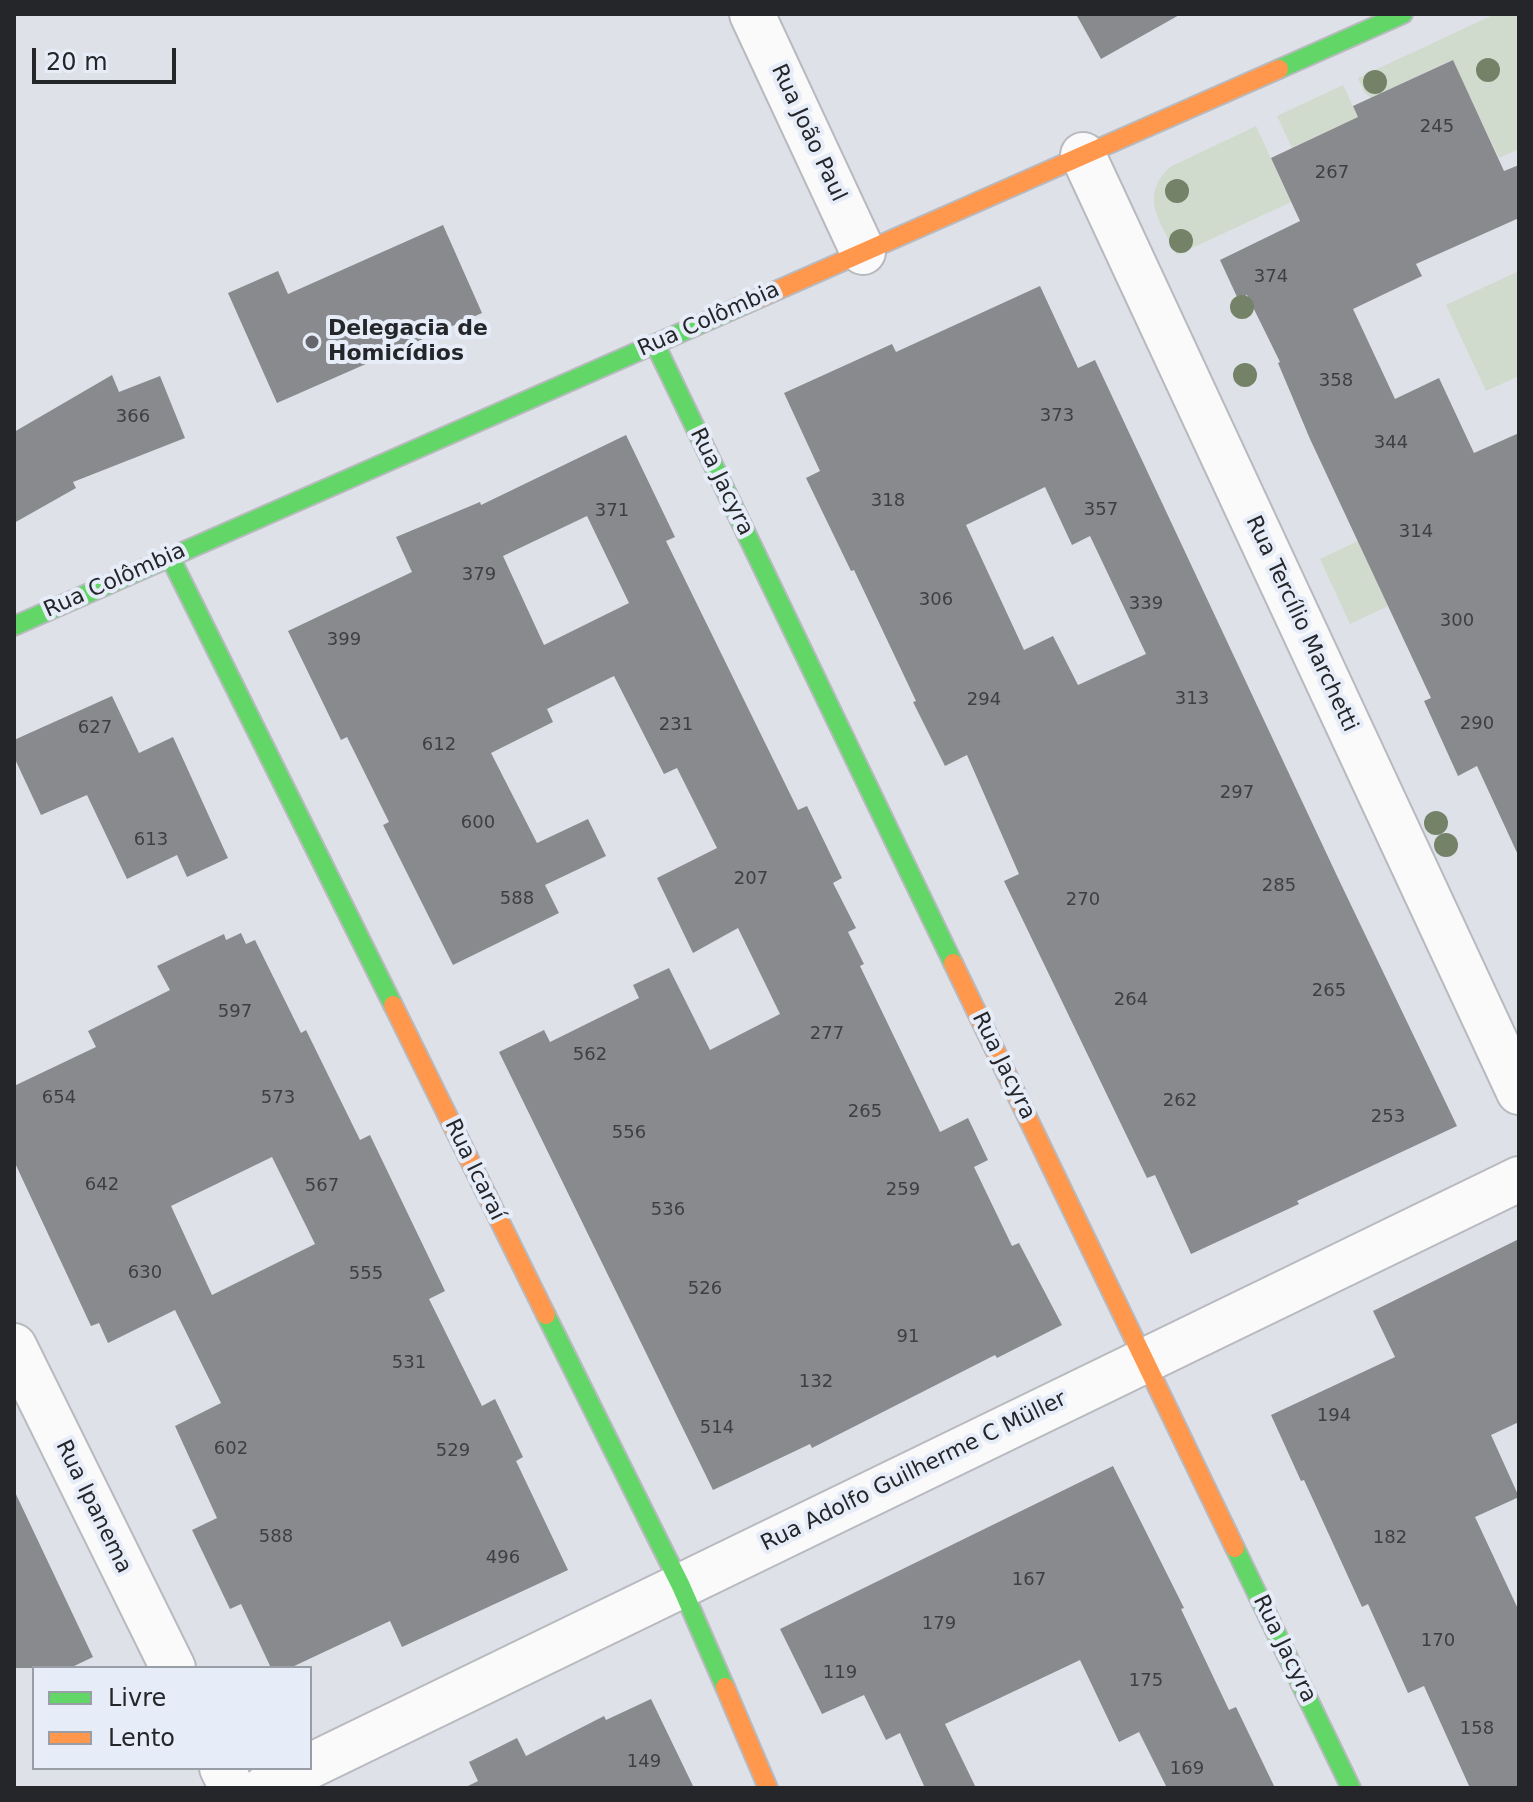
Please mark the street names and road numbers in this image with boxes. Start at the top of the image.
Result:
street label: Rua João Paul [765,60,851,206]
street label: Rua Colômbia [634,277,784,363]
street label: Rua Jacyra [684,424,758,540]
street label: Rua Tercílio Marchetti [1239,512,1363,736]
street label: Rua Colômbia [40,538,190,624]
street label: Rua Jacyra [966,1008,1040,1124]
street label: Rua Icaraí [438,1115,510,1225]
street label: Rua Adolfo Guilherme C Müller [757,1386,1071,1558]
street label: Rua Ipanema [49,1436,137,1578]
street label: Rua Jacyra [1247,1591,1321,1707]

